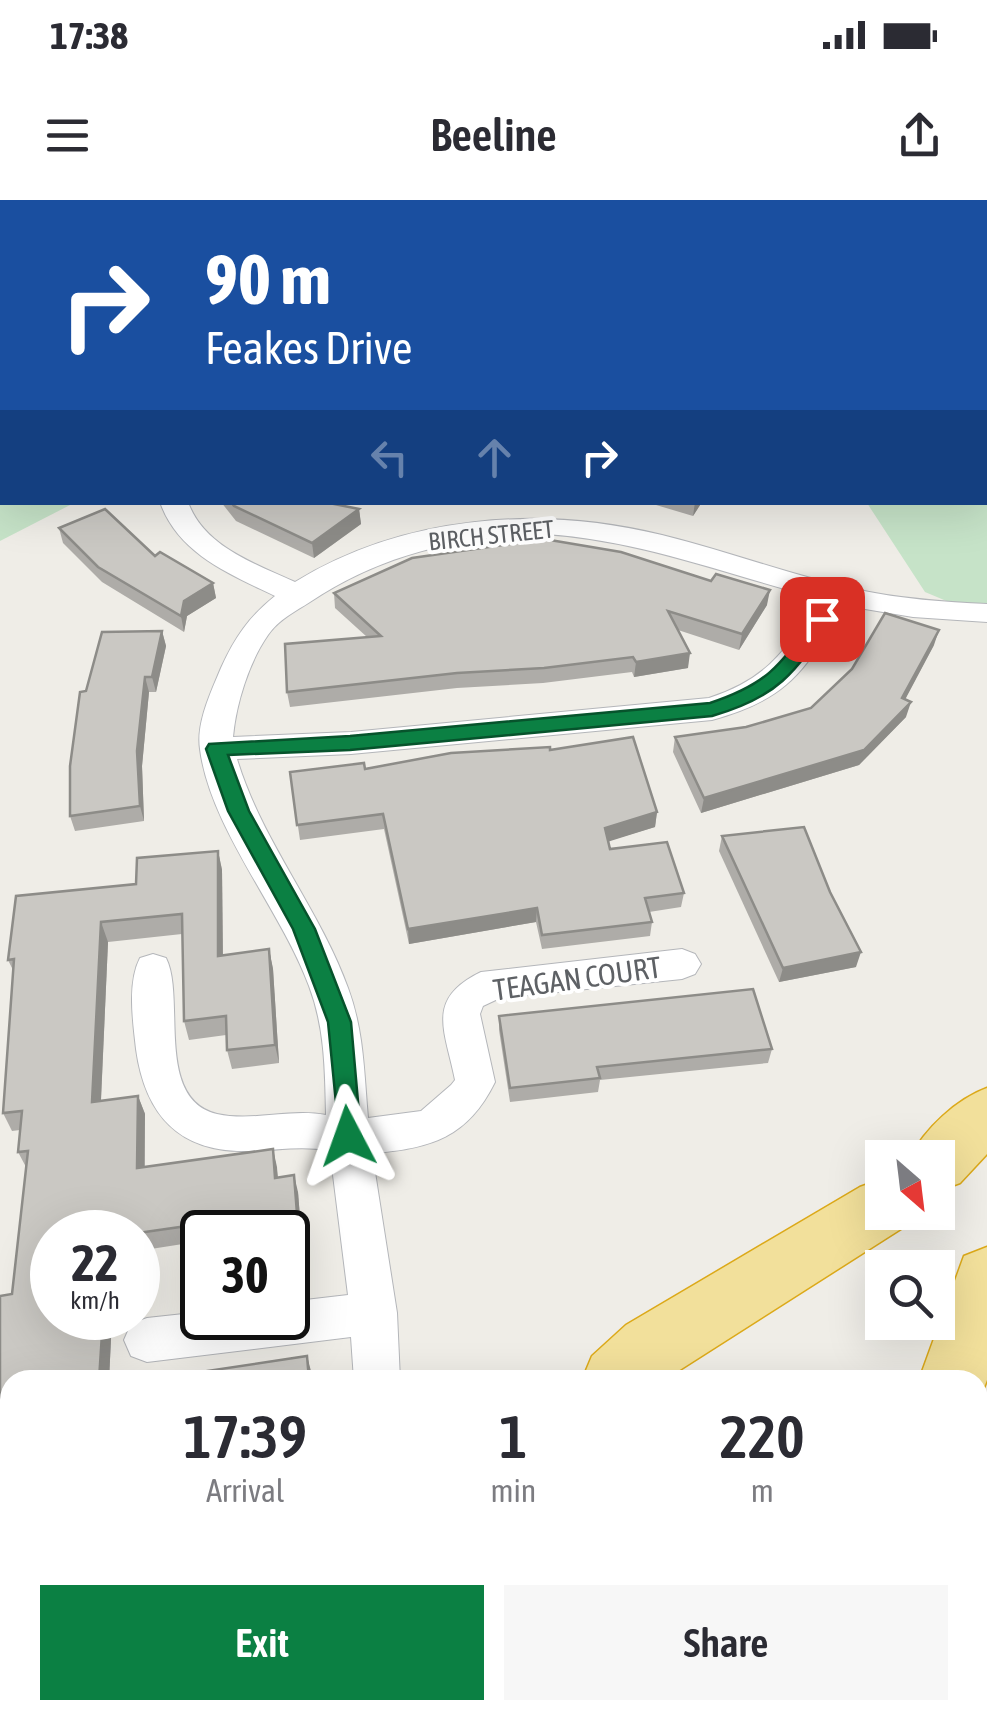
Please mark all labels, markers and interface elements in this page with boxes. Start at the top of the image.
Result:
text: 17:38 [50,14,128,57]
icon: menu [40,108,95,163]
icon: share [892,108,947,163]
text: Beeline [430,109,557,161]
text: 90 m [205,239,331,319]
icon: right [40,240,170,370]
text: Feakes Drive [205,322,412,374]
icon: left [362,430,417,485]
icon: ahead [467,430,522,485]
icon: right [572,430,627,485]
street label: BIRCH STREET [427,514,555,556]
pin [780,577,865,662]
icon: arrive [795,592,850,647]
street label: TEAGAN COURT [491,949,663,1007]
position arrow [296,1084,400,1188]
north arrow [865,1140,955,1230]
map controls [865,1140,955,1340]
speed limit sign: 30 [180,1210,310,1340]
text: 22 [71,1234,118,1292]
button: search [865,1250,955,1340]
text: km/h [70,1286,120,1314]
text: 17:39 [183,1402,307,1471]
text: 1 [499,1402,528,1471]
text: 220 [720,1402,804,1471]
text: Arrival [206,1472,284,1509]
text: min [490,1472,536,1509]
text: m [751,1472,774,1509]
button: Exit [40,1585,484,1700]
button: Share [504,1585,948,1700]

